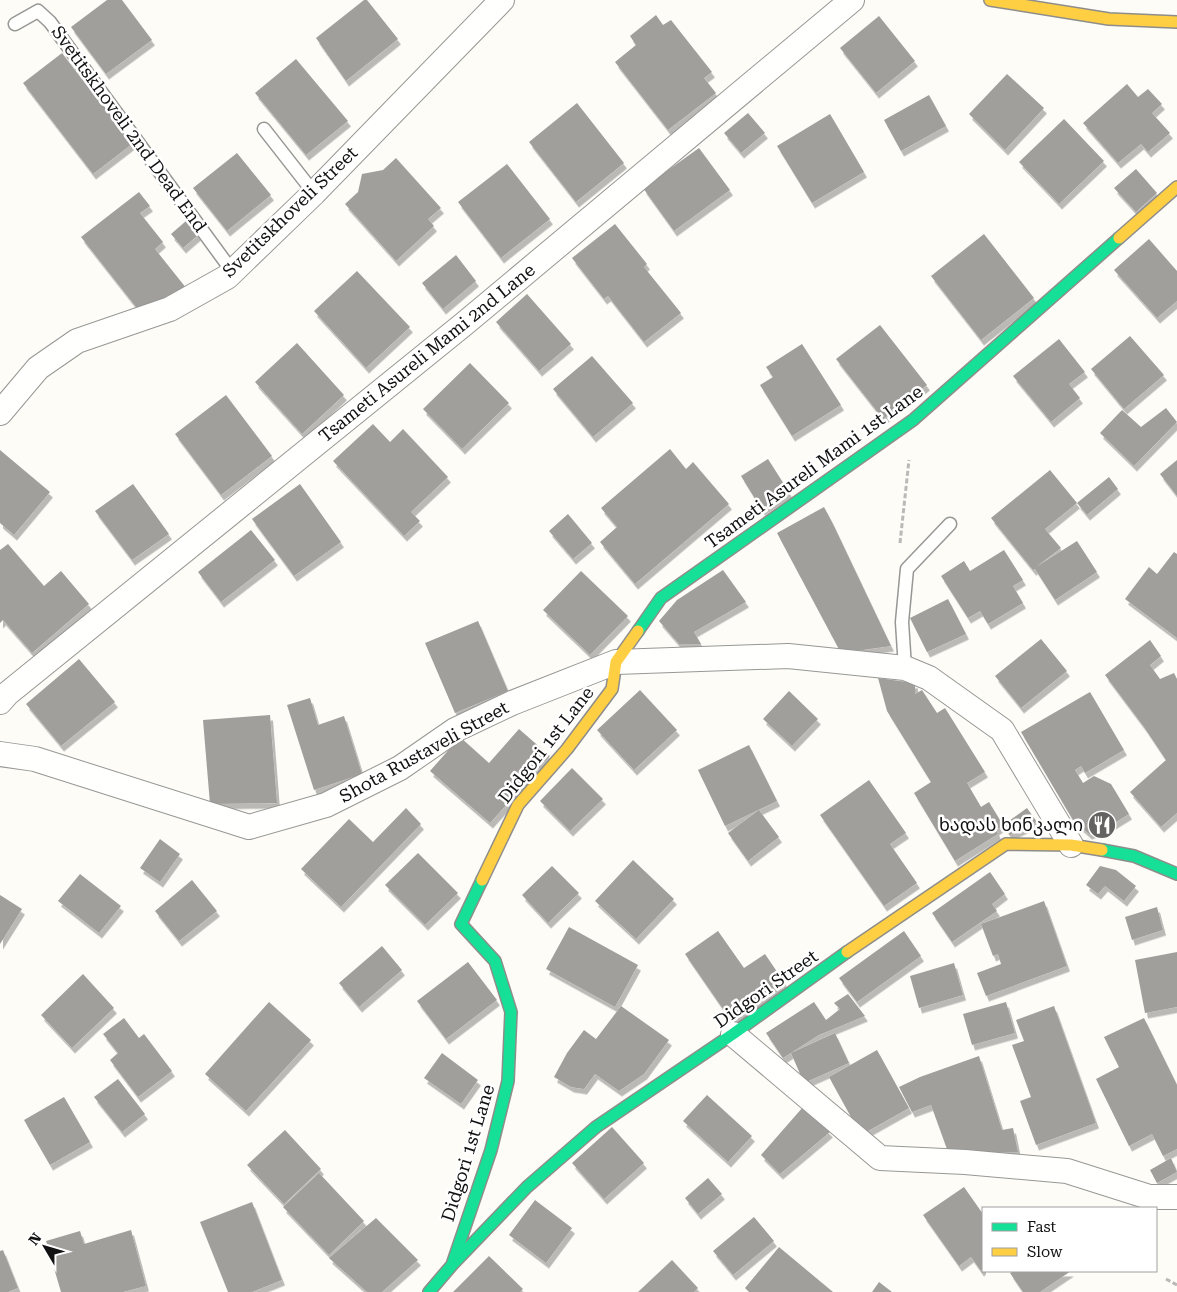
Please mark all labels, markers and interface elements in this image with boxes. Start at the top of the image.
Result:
street label: Svetitskhoveli 2nd Dead End [48,22,212,236]
street label: Svetitskhoveli Street [218,142,362,281]
street label: Tsameti Asureli Mami 2nd Lane [314,259,539,446]
street label: Tsameti Asureli Mami 1st Lane [701,380,927,553]
street label: Didgori 1st Lane [494,682,598,807]
street label: Shota Rustaveli Street [336,696,512,807]
restaurant icon: ხადას ხინკალი [1087,810,1117,840]
place label: ხადას ხინკალი [939,814,1083,836]
street label: Didgori Street [710,945,822,1032]
street label: Didgori 1st Lane [437,1082,498,1224]
legend [982,1207,1157,1272]
text: Fast [1027,1218,1057,1236]
north arrow [20,1222,70,1272]
text: N [25,1230,45,1248]
text: Slow [1027,1243,1063,1261]

